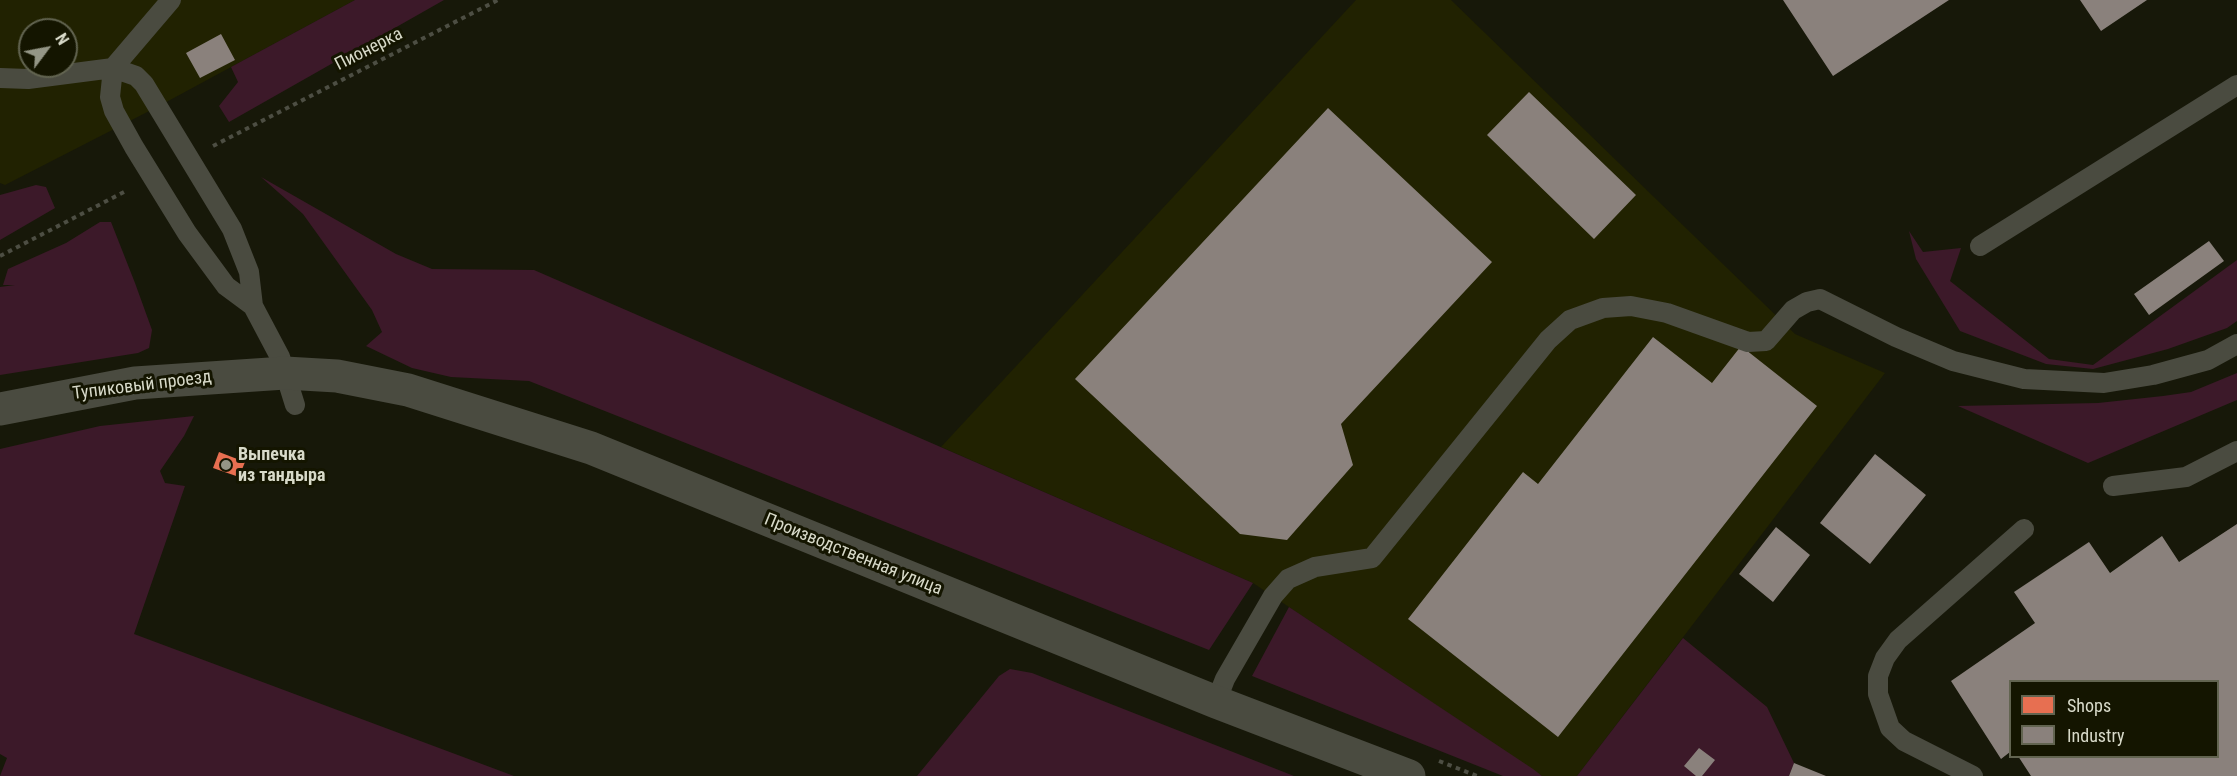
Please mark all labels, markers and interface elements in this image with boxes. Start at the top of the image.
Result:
north arrow [18,18,78,78]
street label: Пионерка [332,24,406,76]
text: N [51,30,73,48]
street label: Тупиковый проезд [71,367,213,405]
place label: Выпечка из тандыра [238,444,326,486]
marker: Выпечка из тандыра [219,458,233,472]
street label: Производственная улица [761,509,945,601]
legend [2009,680,2219,758]
text: Shops [2067,695,2111,716]
text: Industry [2067,725,2125,746]

